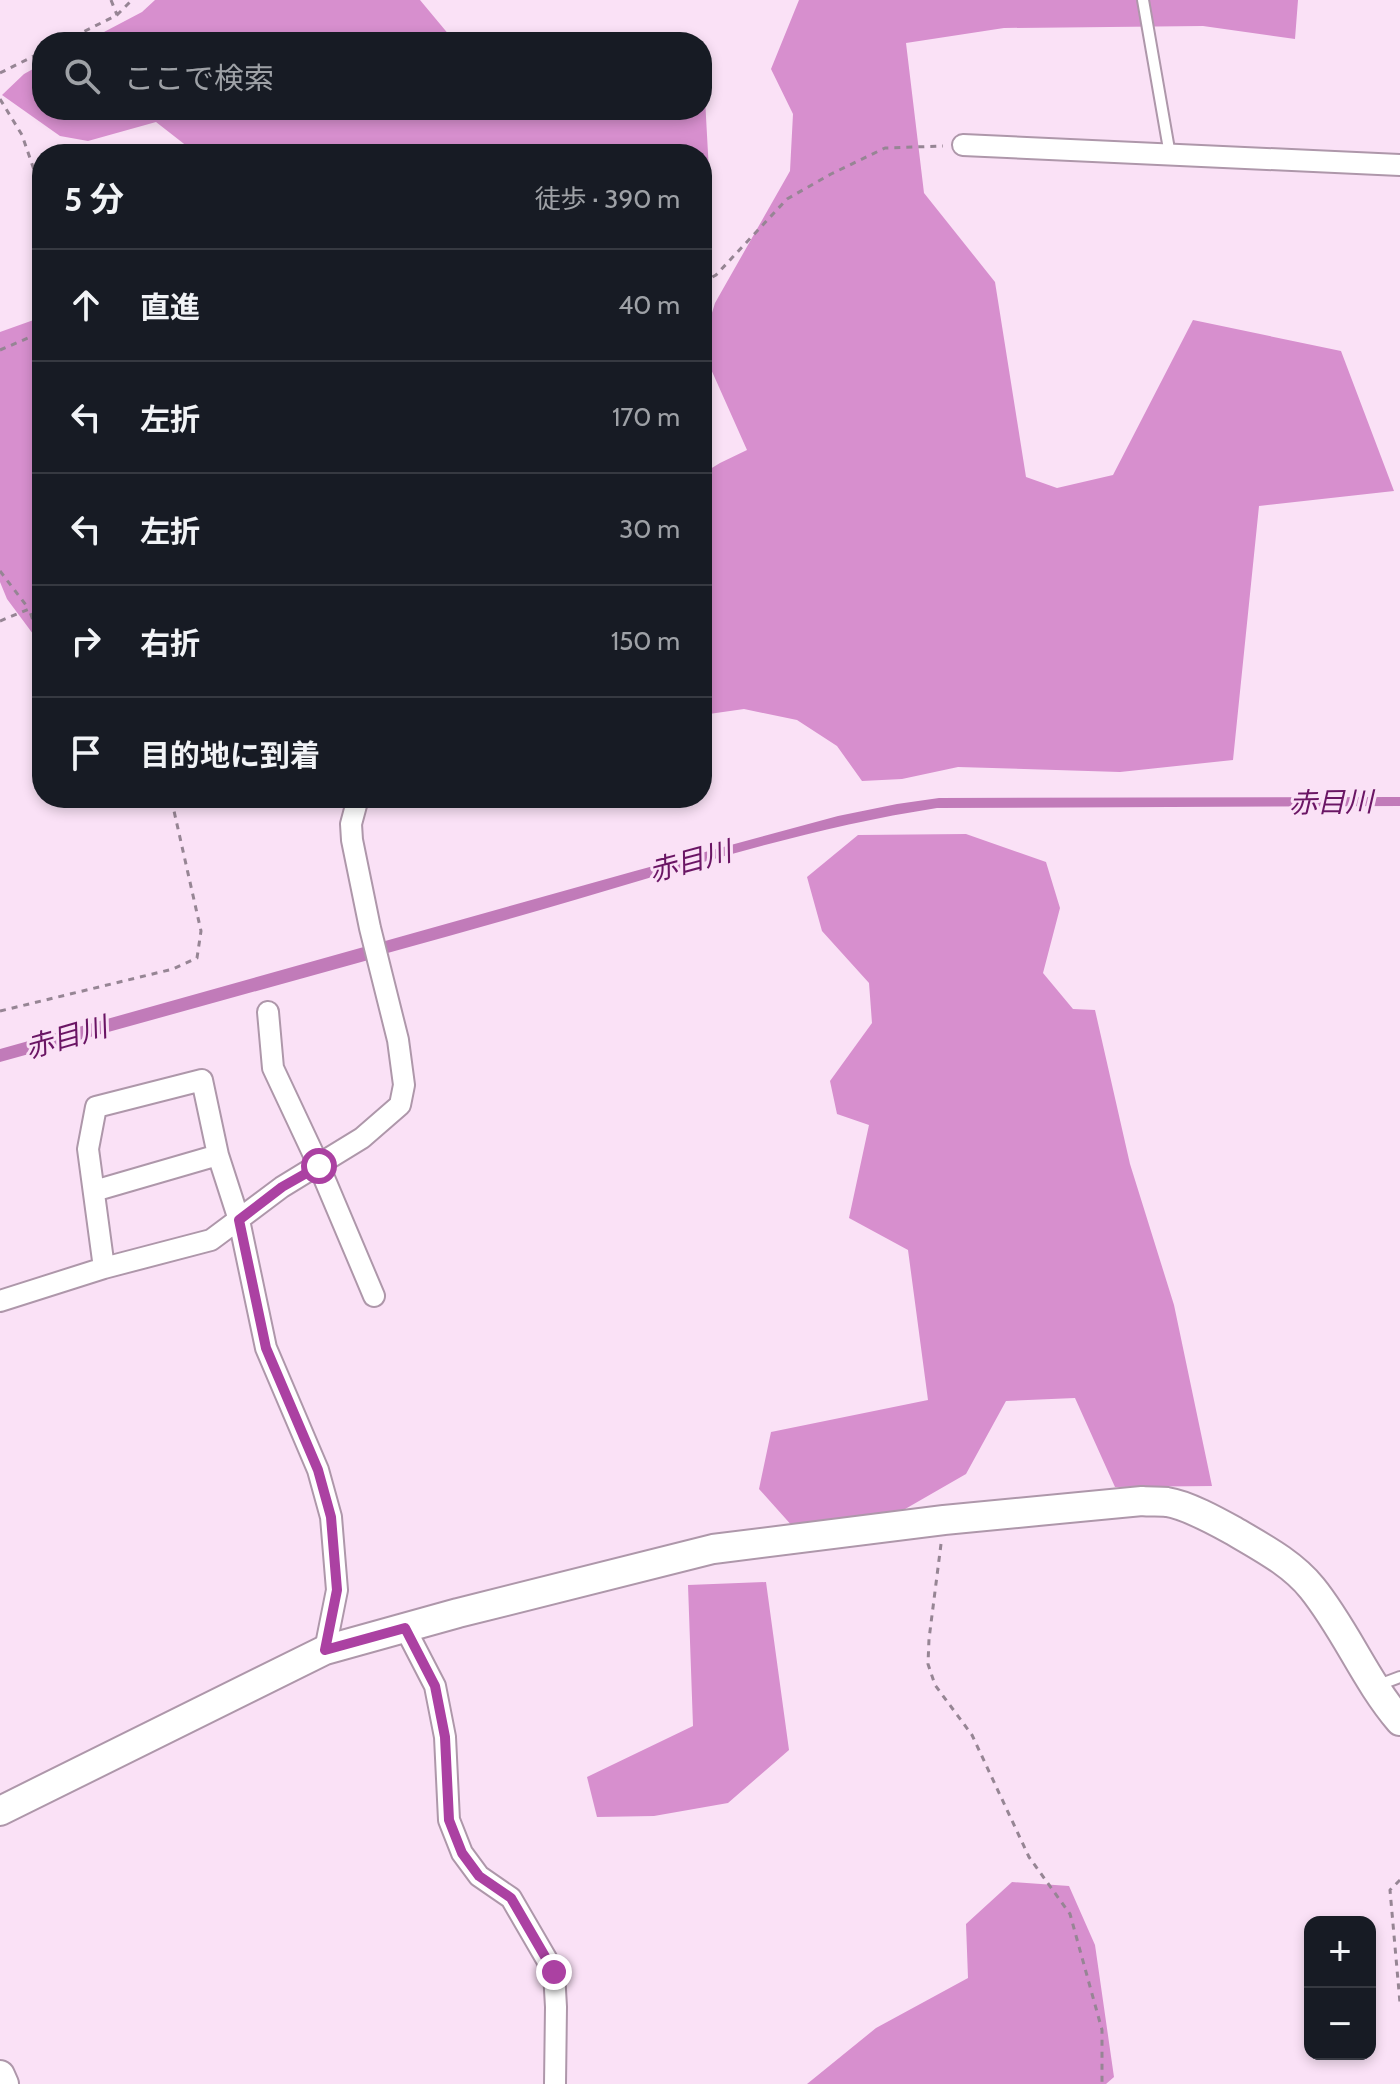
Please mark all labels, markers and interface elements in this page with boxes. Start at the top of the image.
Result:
search box [32,32,712,120]
icon: search [60,54,104,98]
text: ここで検索 [124,60,274,97]
text: 5 分 [64,178,124,220]
text: 徒歩 · 390 m [534,183,680,215]
icon: ahead [64,283,108,327]
text: 直進 [140,289,200,326]
text: 40 m [618,289,680,321]
icon: left [64,395,108,439]
text: 左折 [140,401,200,438]
text: 170 m [612,401,680,433]
icon: left [64,507,108,551]
text: 左折 [140,513,200,550]
text: 30 m [619,513,680,545]
icon: right [64,619,108,663]
text: 右折 [140,625,200,662]
text: 150 m [611,625,680,657]
icon: arrive [64,731,108,775]
text: 目的地に到着 [140,737,320,774]
water label: 赤目川 [1289,784,1376,820]
water label: 赤目川 [645,833,738,888]
water label: 赤目川 [21,1008,114,1065]
route start [301,1148,337,1184]
map controls [1304,1916,1376,2060]
button: + [1304,1916,1376,1988]
route end [536,1954,572,1990]
button: − [1304,1988,1376,2060]

